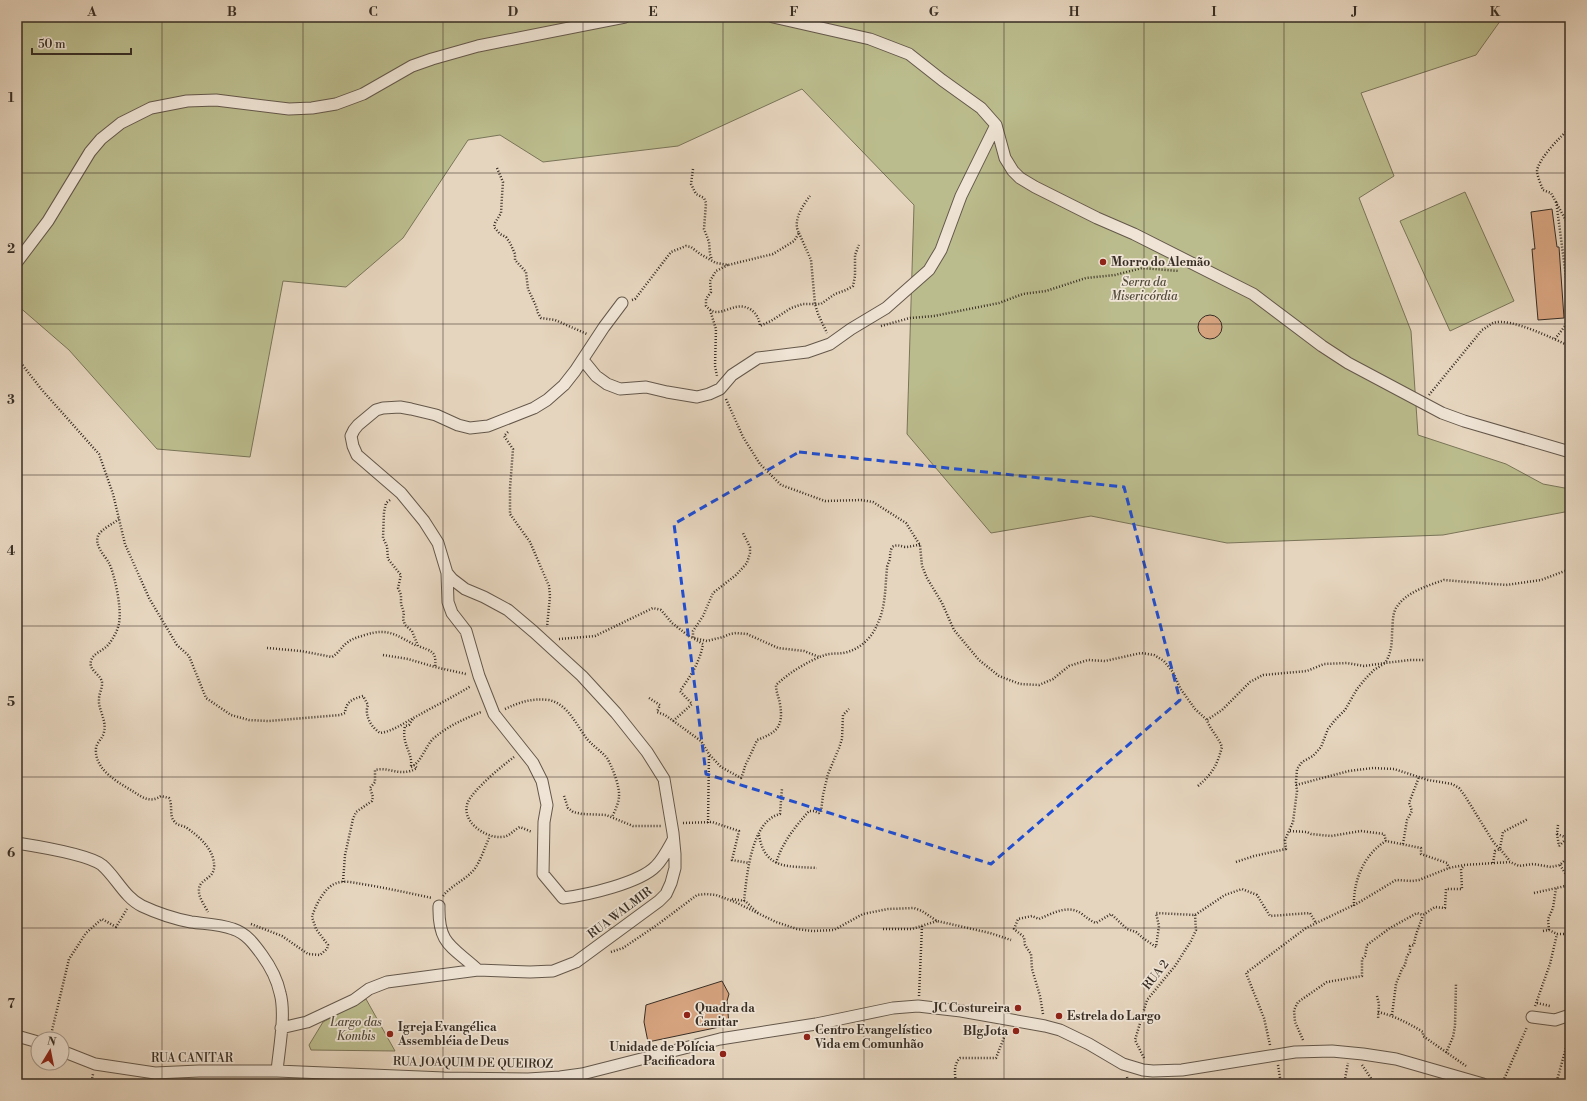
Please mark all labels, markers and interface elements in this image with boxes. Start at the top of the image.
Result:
text: A [86,4,97,20]
text: B [227,4,237,20]
text: C [368,4,378,20]
text: D [508,4,518,20]
text: E [648,4,658,20]
text: F [789,4,799,20]
text: G [929,4,940,20]
text: H [1069,4,1080,20]
text: I [1211,4,1217,20]
text: J [1350,4,1358,20]
text: K [1490,4,1501,20]
scale bar [32,30,131,56]
text: 50 m [38,37,66,52]
text: 1 [8,90,15,106]
text: 2 [7,241,15,257]
place label: Morro do Alemão [1111,255,1210,270]
marker: Morro do Alemão [1098,257,1108,267]
park label: Serra da Misericórdia [1110,275,1178,304]
text: 3 [7,392,15,408]
text: 4 [7,543,16,559]
text: 5 [7,694,15,710]
text: 6 [7,845,15,861]
street label: RUA WALMIR [585,884,656,942]
street label: RUA 2 [1140,957,1172,993]
text: 7 [7,996,15,1012]
place label: Quadra da Canitar [695,1001,755,1030]
place label: JC Costureira [932,1001,1011,1016]
marker: JC Costureira [1013,1003,1023,1013]
place label: Estrela do Largo [1067,1009,1161,1024]
marker: Quadra da Canitar [682,1010,692,1020]
marker: Estrela do Largo [1054,1011,1064,1021]
park label: Largo das Kombis [329,1015,382,1044]
place label: Igreja Evangélica Assembléia de Deus [397,1020,509,1049]
place label: Centro Evangelístico Vida em Comunhão [814,1023,932,1052]
place label: BIg Jota [963,1024,1009,1039]
marker: BIg Jota [1011,1026,1021,1036]
marker: Igreja Evangélica Assembléia de Deus [385,1029,395,1039]
north arrow [30,1031,70,1071]
marker: Centro Evangelístico Vida em Comunhão [802,1032,812,1042]
text: N [46,1034,57,1050]
place label: Unidade de Polícia Pacificadora [609,1040,715,1069]
marker: Unidade de Polícia Pacificadora [718,1049,728,1059]
street label: RUA CANITAR [151,1051,234,1066]
street label: RUA JOAQUIM DE QUEIROZ [393,1054,554,1072]

